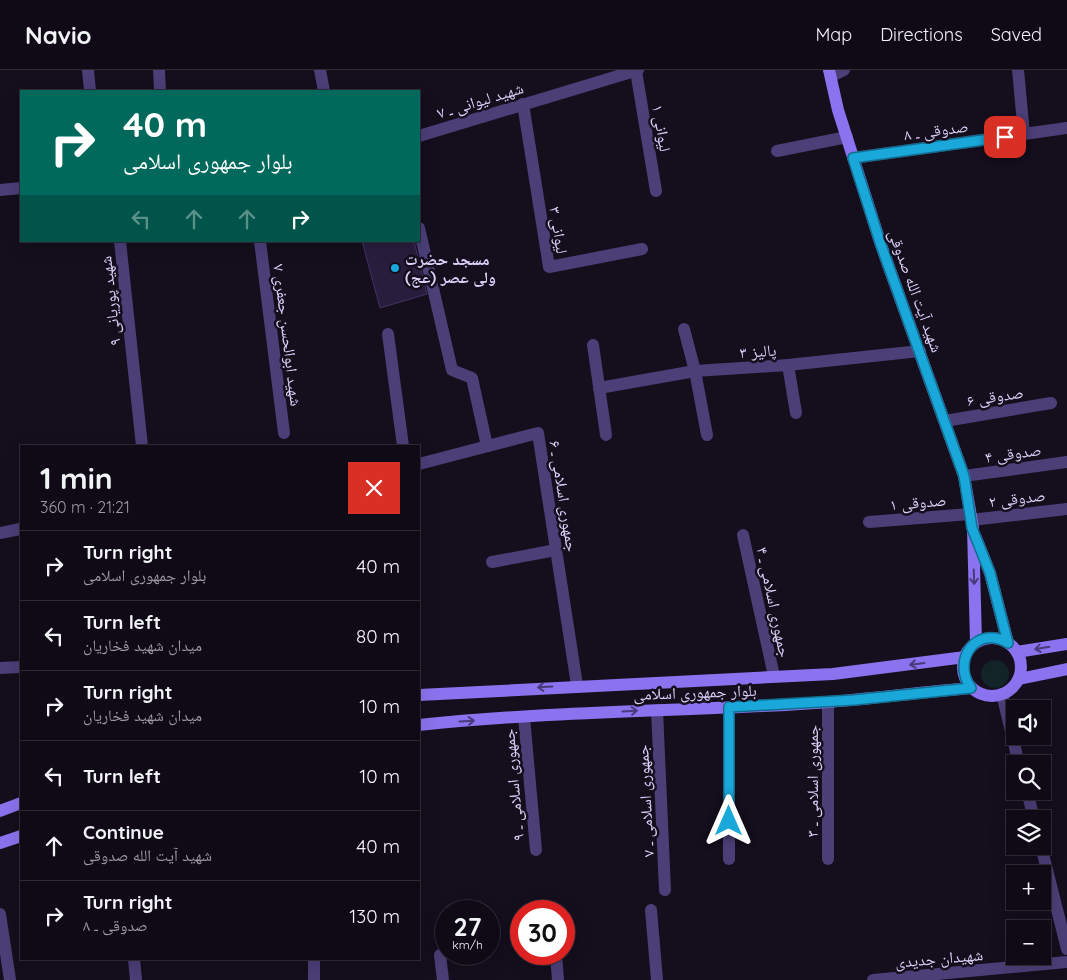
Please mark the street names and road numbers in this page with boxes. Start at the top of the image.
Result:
street label: شهید لیوانی ـ ۷ [434,77,526,124]
street label: لیوانی ۱ [647,103,676,153]
street label: صدوقی ـ ۸ [903,116,970,145]
street label: لیوانی ۳ [544,205,573,255]
street label: شهید آیت الله صدوقی [884,227,947,355]
street label: شهید پوریانی ۹ [95,255,126,347]
street label: شهید ابوالحسن جعفری ۷ [268,263,307,407]
street label: پالیز ۳ [739,340,777,362]
street label: صدوقی ۶ [965,382,1025,411]
street label: جمهوری اسلامی ـ ۶ [544,439,583,553]
street label: صدوقی ۴ [983,439,1043,468]
street label: صدوقی ۲ [988,485,1047,512]
street label: صدوقی ۱ [889,490,947,515]
street label: جمهوری اسلامی ـ ۴ [752,545,795,659]
street label: بلوار جمهوری اسلامی [633,680,757,705]
street label: جمهوری اسلامی ـ ۳ [802,725,823,837]
street label: جمهوری اسلامی ـ ۹ [498,728,529,842]
street label: جمهوری اسلامی ـ ۷ [632,744,659,858]
street label: شهیدان جدیدی [894,944,984,973]

